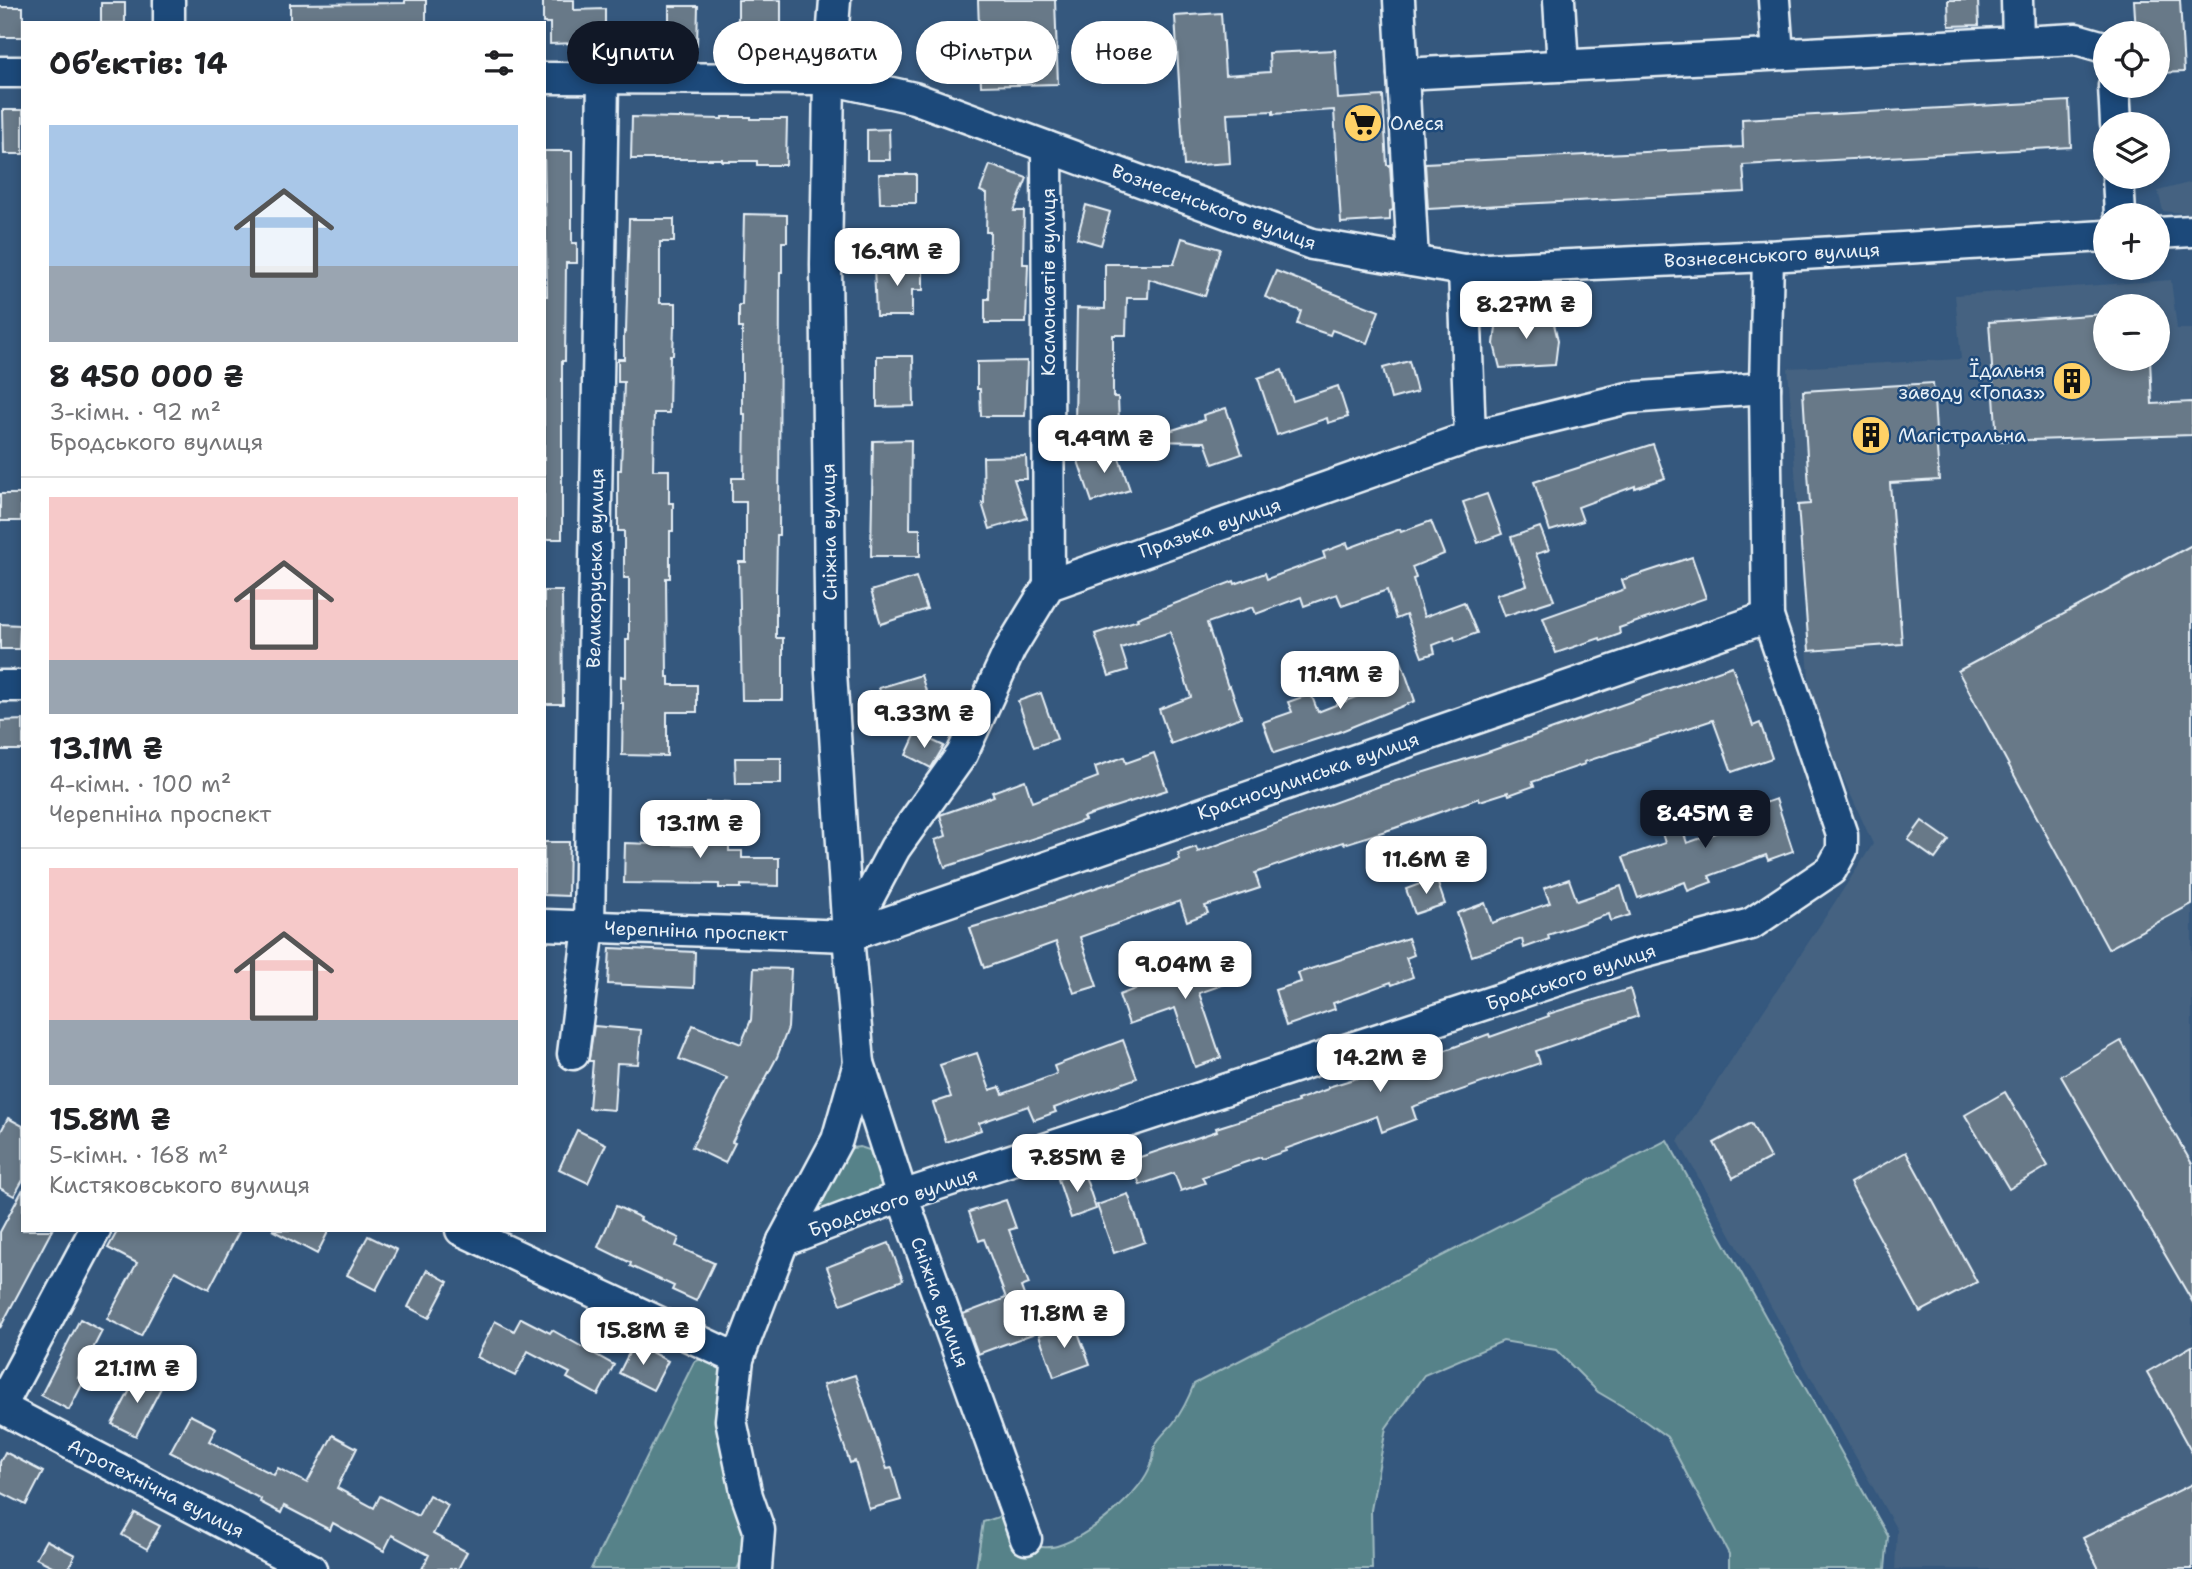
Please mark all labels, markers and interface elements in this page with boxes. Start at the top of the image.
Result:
chip: Купити [567,21,699,84]
chip: Орендувати [713,21,902,84]
chip: Фільтри [916,21,1057,84]
chip: Нове [1071,21,1177,84]
map controls [2093,21,2170,371]
button: locate [2093,21,2170,98]
text: Об’єктів: 14 [49,43,228,84]
icon: filters [480,44,518,82]
supermarket icon: Олеся [1342,102,1384,144]
place label: Олеся [1390,111,1444,136]
button: layers [2093,112,2170,189]
street label: Вознесенського вулиця [1108,158,1320,256]
icon: home [221,170,347,296]
street label: Космонавтів вулиця [1036,188,1061,376]
button: + [2093,203,2170,280]
pin: 16.9M ₴ [832,229,962,288]
text: 16.9M ₴ [851,236,943,266]
street label: Вознесенського вулиця [1663,237,1881,273]
pin: 8.27M ₴ [1461,282,1591,341]
text: 8.27M ₴ [1476,289,1576,319]
button: − [2093,294,2170,371]
text: 8 450 000 ₴ [49,356,244,397]
place label: Їдальня заводу «Топаз» [1898,358,2045,405]
building icon: Їдальня заводу «Топаз» [2051,360,2093,402]
text: 3-кімн. · 92 m² [49,397,221,427]
building icon: Магістральна [1850,414,1892,456]
pin: 9.49M ₴ [1039,416,1169,475]
text: 9.49M ₴ [1054,423,1154,453]
place label: Магістральна [1898,423,2026,448]
text: Бродського вулиця [49,427,263,457]
street label: Сніжна вулиця [815,463,843,601]
street label: Великоруська вулиця [581,468,609,668]
street label: Празька вулиця [1136,492,1284,564]
icon: home [221,542,347,668]
pin: 11.9M ₴ [1275,652,1405,711]
text: 11.9M ₴ [1297,659,1383,689]
pin: 9.33M ₴ [859,690,989,750]
text: 9.33M ₴ [874,698,974,728]
street label: Красносулинська вулиця [1194,726,1422,826]
text: 13.1M ₴ [49,728,163,769]
text: 4-кімн. · 100 m² [49,769,231,799]
pin: 8.45M ₴ [1640,790,1770,850]
text: 8.45M ₴ [1656,798,1754,828]
text: Черепніна проспект [49,799,271,829]
pin: 13.1M ₴ [635,800,765,860]
text: 13.1M ₴ [656,808,744,838]
pin: 11.6M ₴ [1361,836,1491,896]
text: 11.6M ₴ [1382,844,1470,874]
icon: home [221,913,347,1039]
street label: Черепніна проспект [604,915,789,947]
street label: Бродського вулиця [1483,938,1659,1016]
pin: 9.04M ₴ [1120,942,1250,1001]
text: 9.04M ₴ [1134,949,1236,979]
pin: 14.2M ₴ [1315,1034,1445,1094]
text: 14.2M ₴ [1333,1042,1427,1072]
text: 15.8M ₴ [49,1099,171,1140]
pin: 7.85M ₴ [1012,1134,1142,1194]
text: 5-кімн. · 168 m² [49,1140,228,1170]
text: 7.85M ₴ [1028,1142,1126,1172]
street label: Бродського вулиця [805,1161,981,1243]
text: Кистяковського вулиця [49,1170,310,1200]
street label: Сніжна вулиця [905,1233,975,1371]
pin: 11.8M ₴ [999,1290,1129,1350]
text: 11.8M ₴ [1020,1298,1108,1328]
pin: 15.8M ₴ [578,1308,708,1367]
text: 15.8M ₴ [596,1315,690,1345]
pin: 21.1M ₴ [72,1346,202,1405]
text: 21.1M ₴ [94,1353,180,1383]
street label: Агротехнічна вулиця [63,1433,249,1543]

